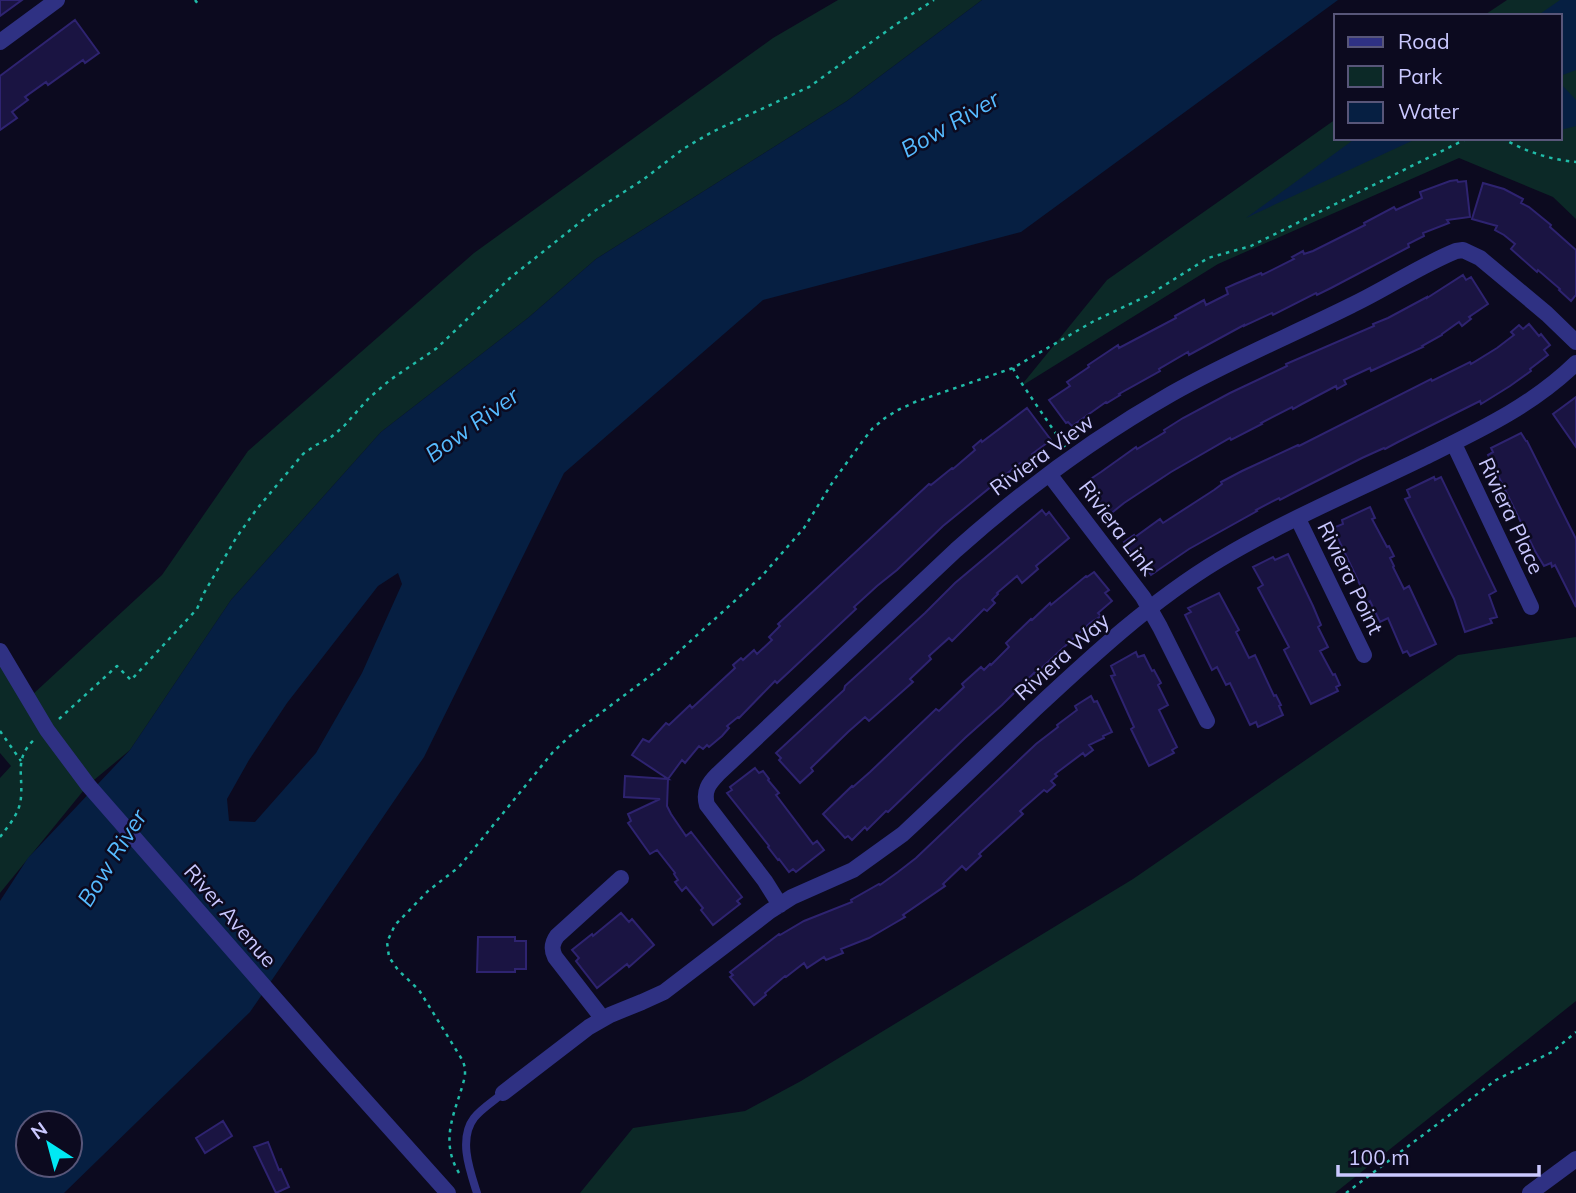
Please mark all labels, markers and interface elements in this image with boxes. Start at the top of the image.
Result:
legend [1334,14,1562,140]
text: Road [1398,28,1449,54]
text: Park [1398,63,1442,89]
water label: Bow River [895,83,1006,163]
text: Water [1398,98,1459,124]
water label: Bow River [419,380,526,468]
street label: Riviera View [984,408,1098,501]
street label: Riviera Place [1474,453,1550,578]
street label: Riviera Link [1074,475,1162,580]
street label: Riviera Point [1312,517,1389,638]
street label: Riviera Way [1009,607,1114,706]
water label: Bow River [70,802,154,912]
street label: River Avenue [179,858,283,972]
north arrow [14,1109,84,1179]
text: N [26,1116,52,1144]
scale bar [1338,1134,1539,1178]
text: 100 m [1348,1144,1410,1170]

